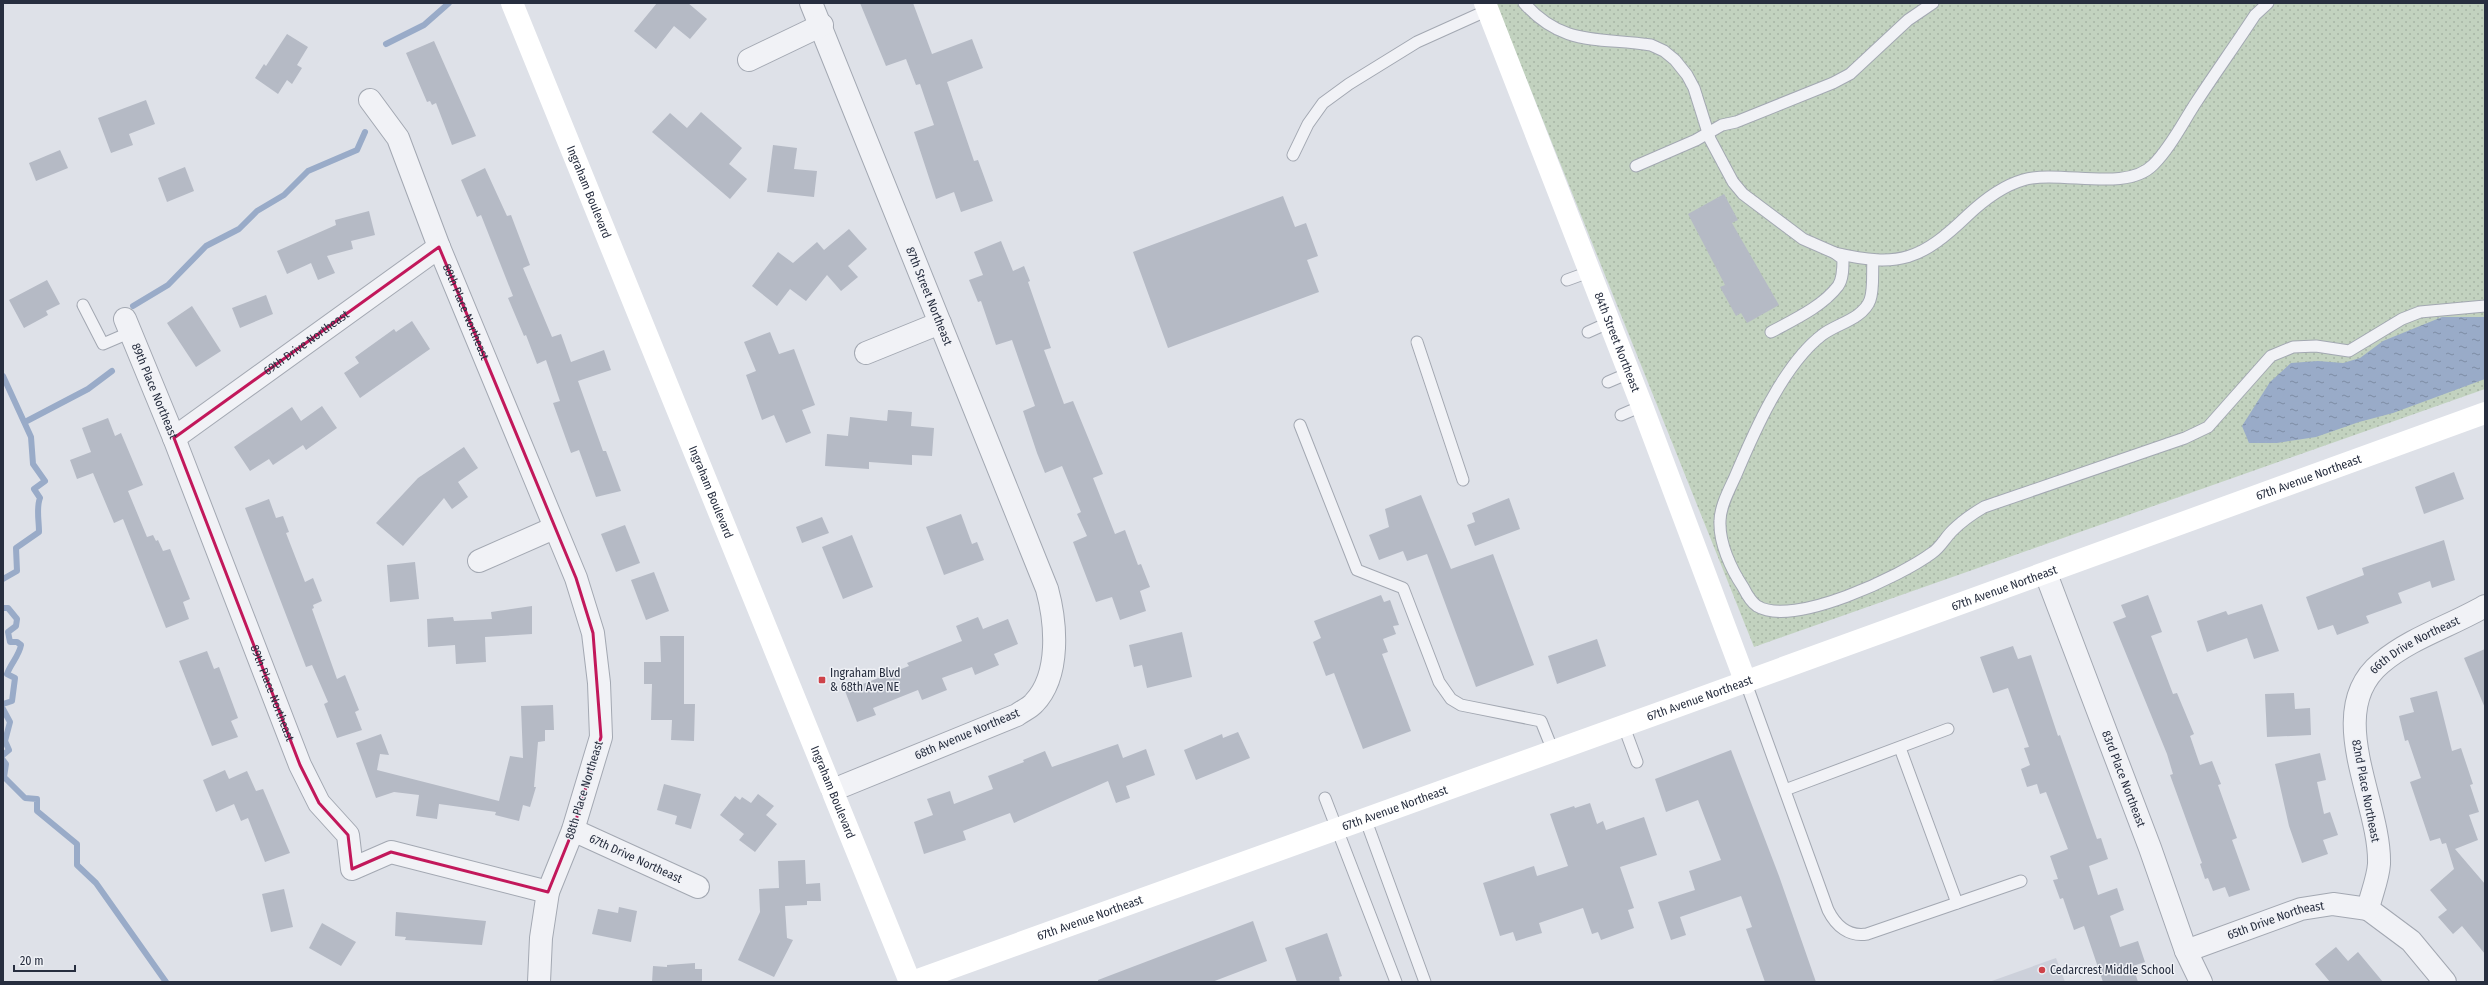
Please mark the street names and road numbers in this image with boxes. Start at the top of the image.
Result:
street label: Ingraham Boulevard [564,144,614,240]
street label: 87th Street Northeast [903,245,955,347]
street label: 88th Place Northeast [440,262,492,362]
street label: 84th Street Northeast [1591,290,1643,394]
street label: 69th Drive Northeast [261,307,352,378]
street label: 89th Place Northeast [129,341,181,441]
street label: Ingraham Boulevard [686,444,736,540]
street label: 67th Avenue Northeast [2254,452,2363,503]
street label: 67th Avenue Northeast [1949,563,2059,614]
street label: 66th Drive Northeast [2367,613,2462,677]
street label: 89th Place Northeast [247,643,297,743]
street label: 67th Avenue Northeast [1645,673,1754,724]
street label: 68th Avenue Northeast [912,706,1022,762]
street label: 83rd Place Northeast [2099,729,2148,829]
street label: 82nd Place Northeast [2349,738,2383,844]
street label: 88th Place Northeast [562,739,606,841]
street label: Ingraham Boulevard [808,744,858,841]
street label: 67th Avenue Northeast [1340,783,1450,834]
street label: 67th Drive Northeast [587,831,685,886]
street label: 67th Avenue Northeast [1035,892,1145,943]
street label: 65th Drive Northeast [2225,898,2325,942]

